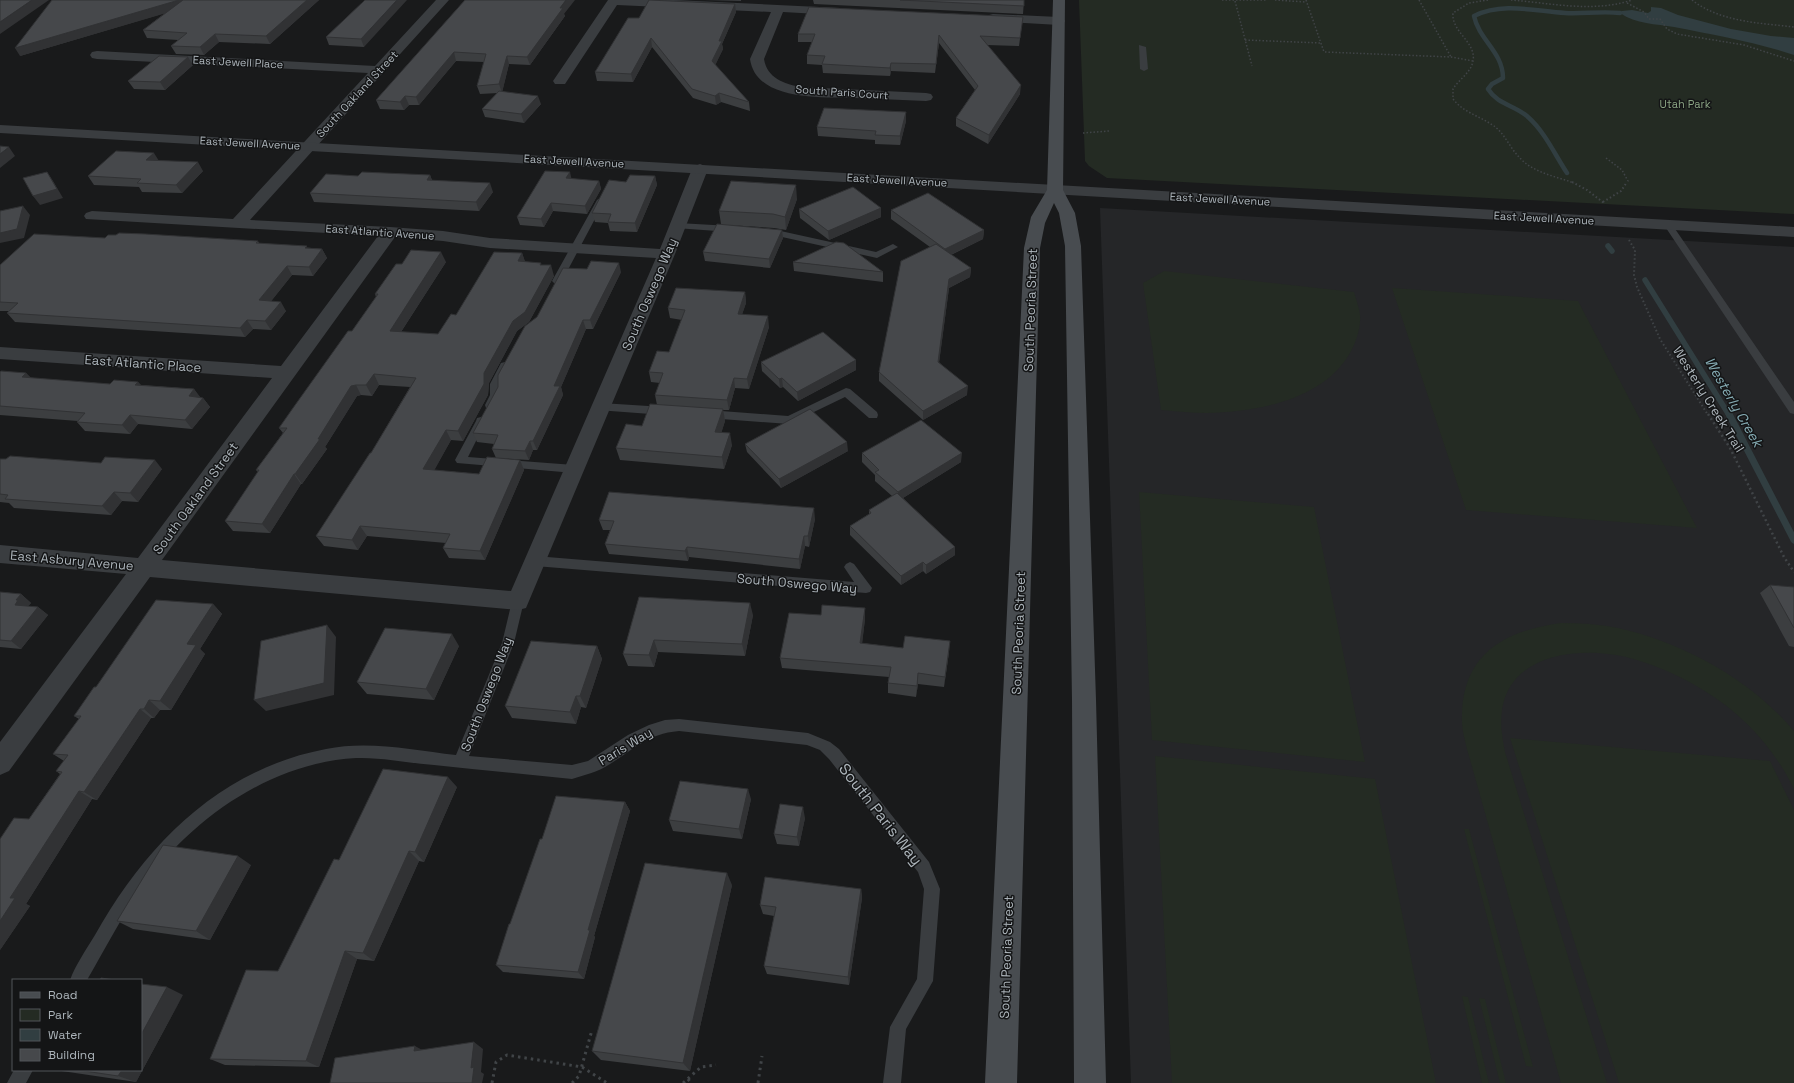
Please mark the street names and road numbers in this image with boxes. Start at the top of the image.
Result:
street label: South Oakland Street [313,48,401,140]
street label: East Jewell Place [192,53,284,71]
street label: South Paris Court [795,82,889,102]
street label: East Jewell Avenue [199,133,301,153]
street label: East Jewell Avenue [523,151,625,171]
street label: East Jewell Avenue [846,170,948,190]
street label: East Jewell Avenue [1169,189,1271,209]
street label: East Jewell Avenue [1493,208,1595,228]
street label: East Atlantic Avenue [325,221,435,243]
street label: South Oswego Way [618,235,681,353]
street label: South Peoria Street [1020,248,1041,372]
street label: Westerly Creek Trail [1670,343,1748,455]
street label: East Atlantic Place [84,351,202,376]
street label: South Oakland Street [149,439,242,558]
street label: East Asbury Avenue [9,547,134,574]
street label: South Oswego Way [736,570,858,597]
street label: South Peoria Street [1008,571,1029,695]
street label: South Oswego Way [457,635,516,754]
street label: Paris Way [595,724,655,769]
street label: South Paris Way [834,759,927,870]
street label: South Peoria Street [996,895,1017,1019]

